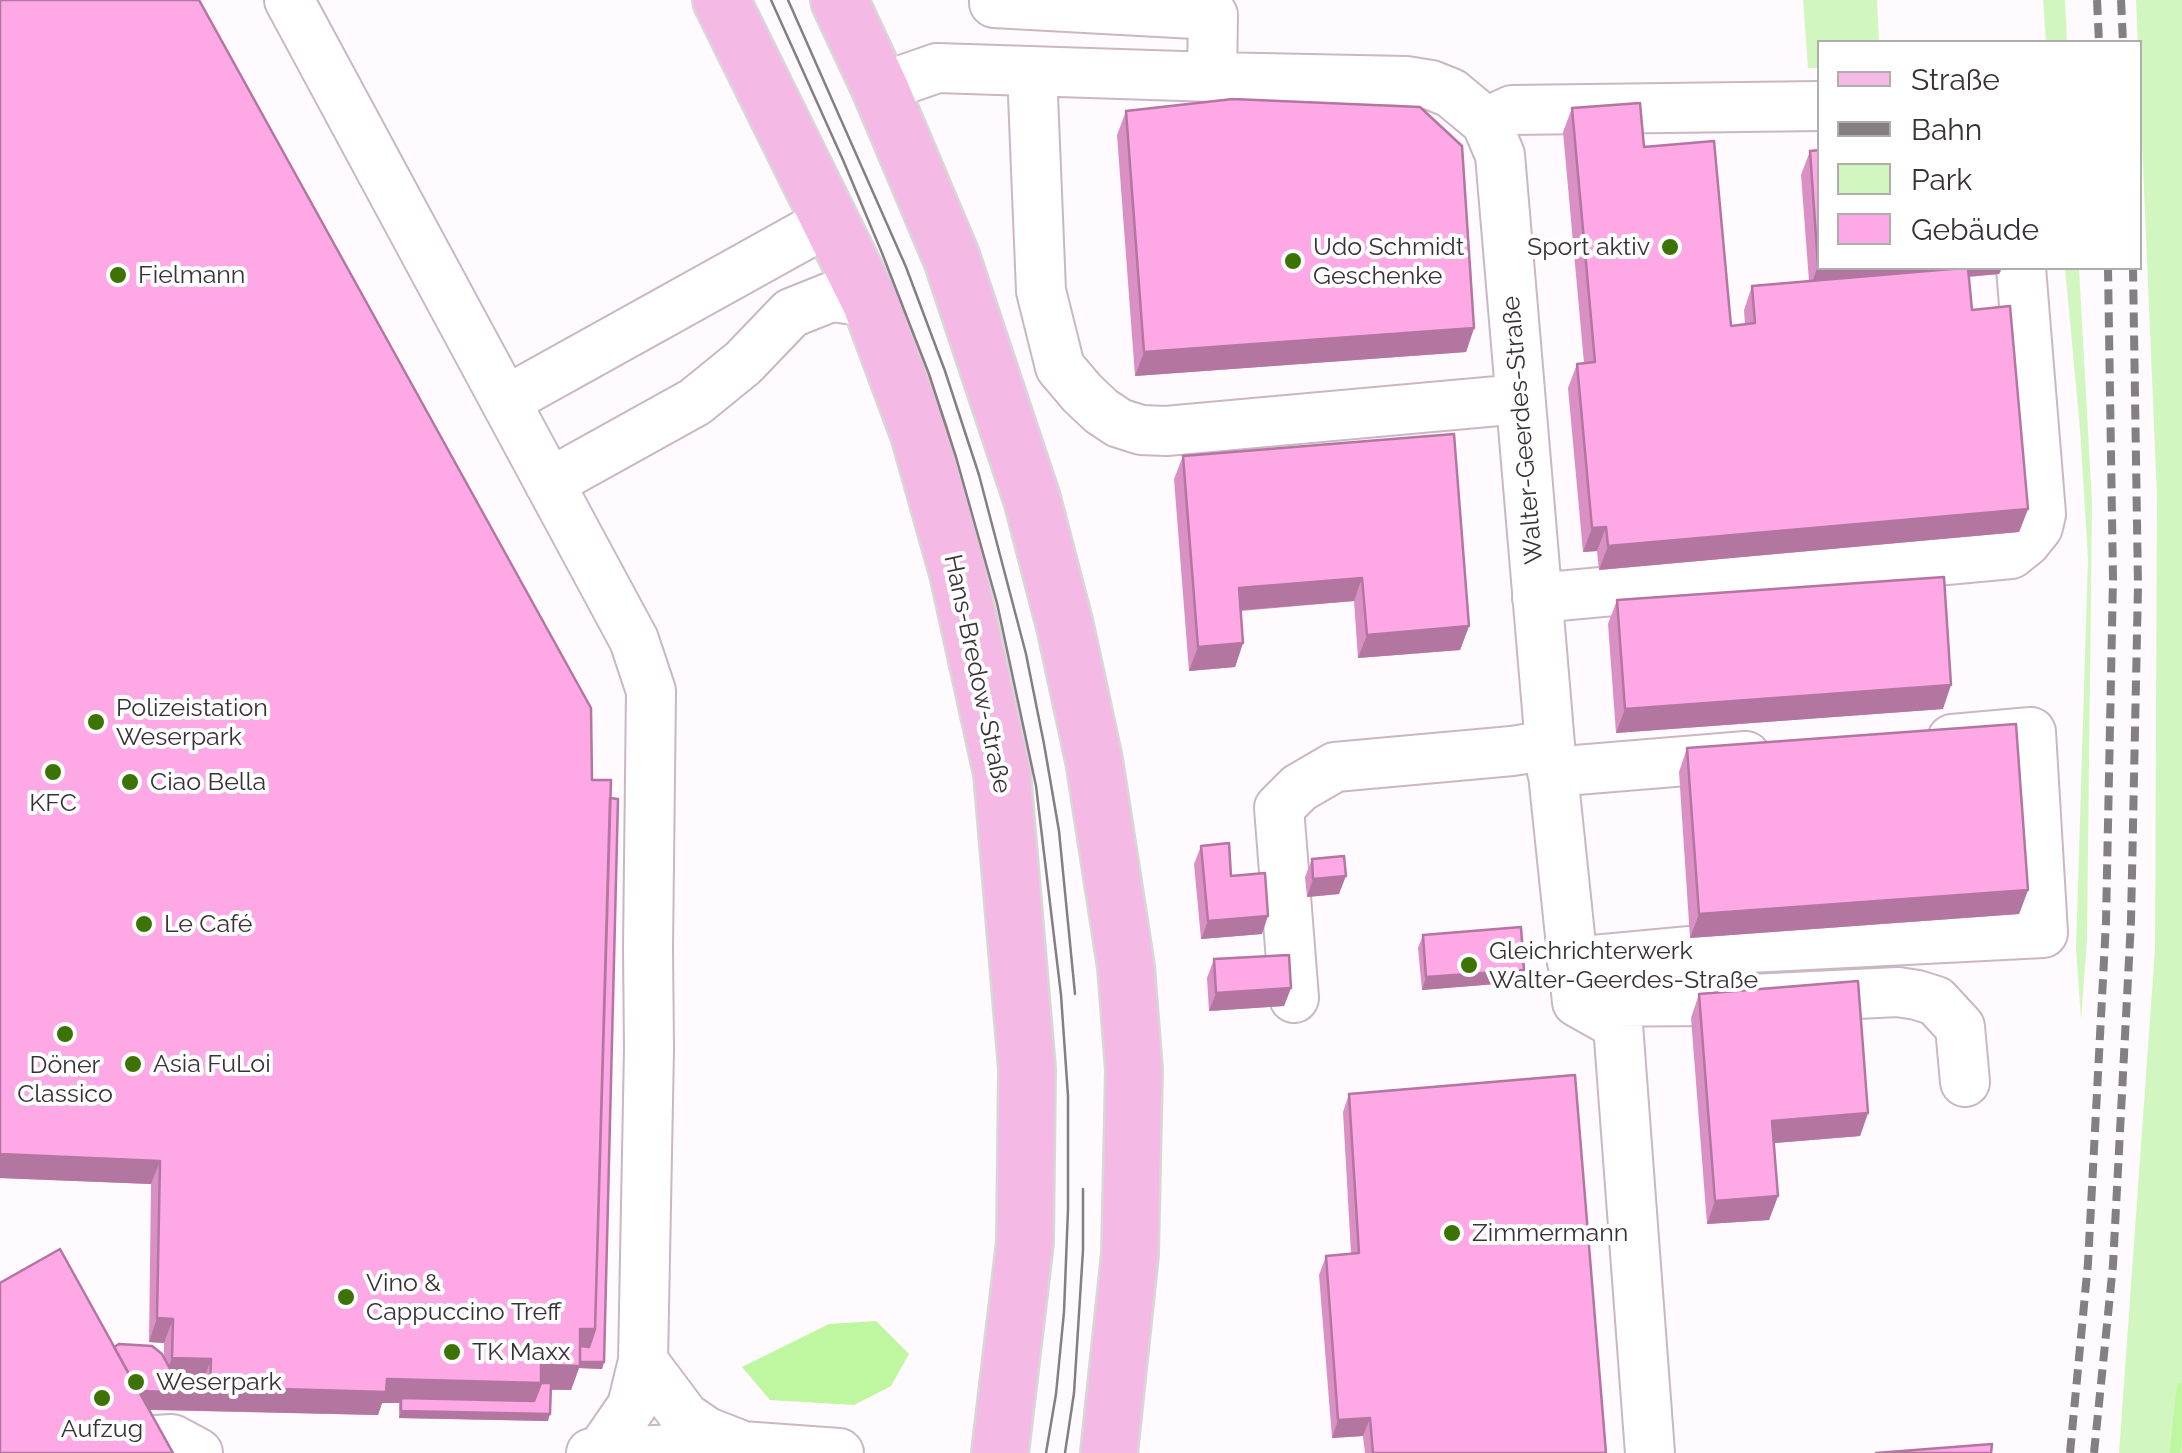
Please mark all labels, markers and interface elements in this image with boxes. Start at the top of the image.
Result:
legend [1817,40,2142,270]
text: Straße [1911,62,2000,97]
text: Bahn [1911,112,1982,147]
text: Park [1911,162,1972,197]
text: Gebäude [1911,212,2039,247]
place label: Udo Schmidt Geschenke [1313,232,1464,291]
place label: Sport aktiv [1527,232,1650,262]
marker: Sport aktiv [1659,236,1681,258]
marker: Udo Schmidt Geschenke [1282,250,1304,272]
place label: Fielmann [138,260,245,290]
marker: Fielmann [107,264,129,286]
street label: Walter-Geerdes-Straße [1496,295,1550,565]
street label: Hans-Bredow-Straße [937,552,1017,796]
place label: Polizeistation Weserpark [116,693,268,752]
marker: Polizeistation Weserpark [85,711,107,733]
marker: KFC [42,761,64,783]
place label: Ciao Bella [150,767,266,797]
marker: Ciao Bella [119,771,141,793]
place label: KFC [29,788,77,818]
place label: Le Café [164,909,253,939]
marker: Le Café [133,913,155,935]
place label: Gleichrichterwerk Walter-Geerdes-Straße [1489,936,1758,995]
marker: Gleichrichterwerk Walter-Geerdes-Straße [1458,954,1480,976]
marker: Döner Classico [54,1023,76,1045]
place label: Asia FuLoi [153,1049,271,1079]
place label: Döner Classico [17,1050,113,1109]
marker: Asia FuLoi [122,1053,144,1075]
place label: Zimmermann [1472,1218,1628,1248]
marker: Zimmermann [1441,1222,1463,1244]
place label: Vino & Cappuccino Treff [366,1268,562,1327]
marker: Vino & Cappuccino Treff [335,1286,357,1308]
place label: TK Maxx [472,1337,570,1367]
marker: TK Maxx [441,1341,463,1363]
place label: Weserpark [156,1367,282,1397]
marker: Weserpark [125,1371,147,1393]
marker: Aufzug [91,1387,113,1409]
place label: Aufzug [61,1414,143,1444]

